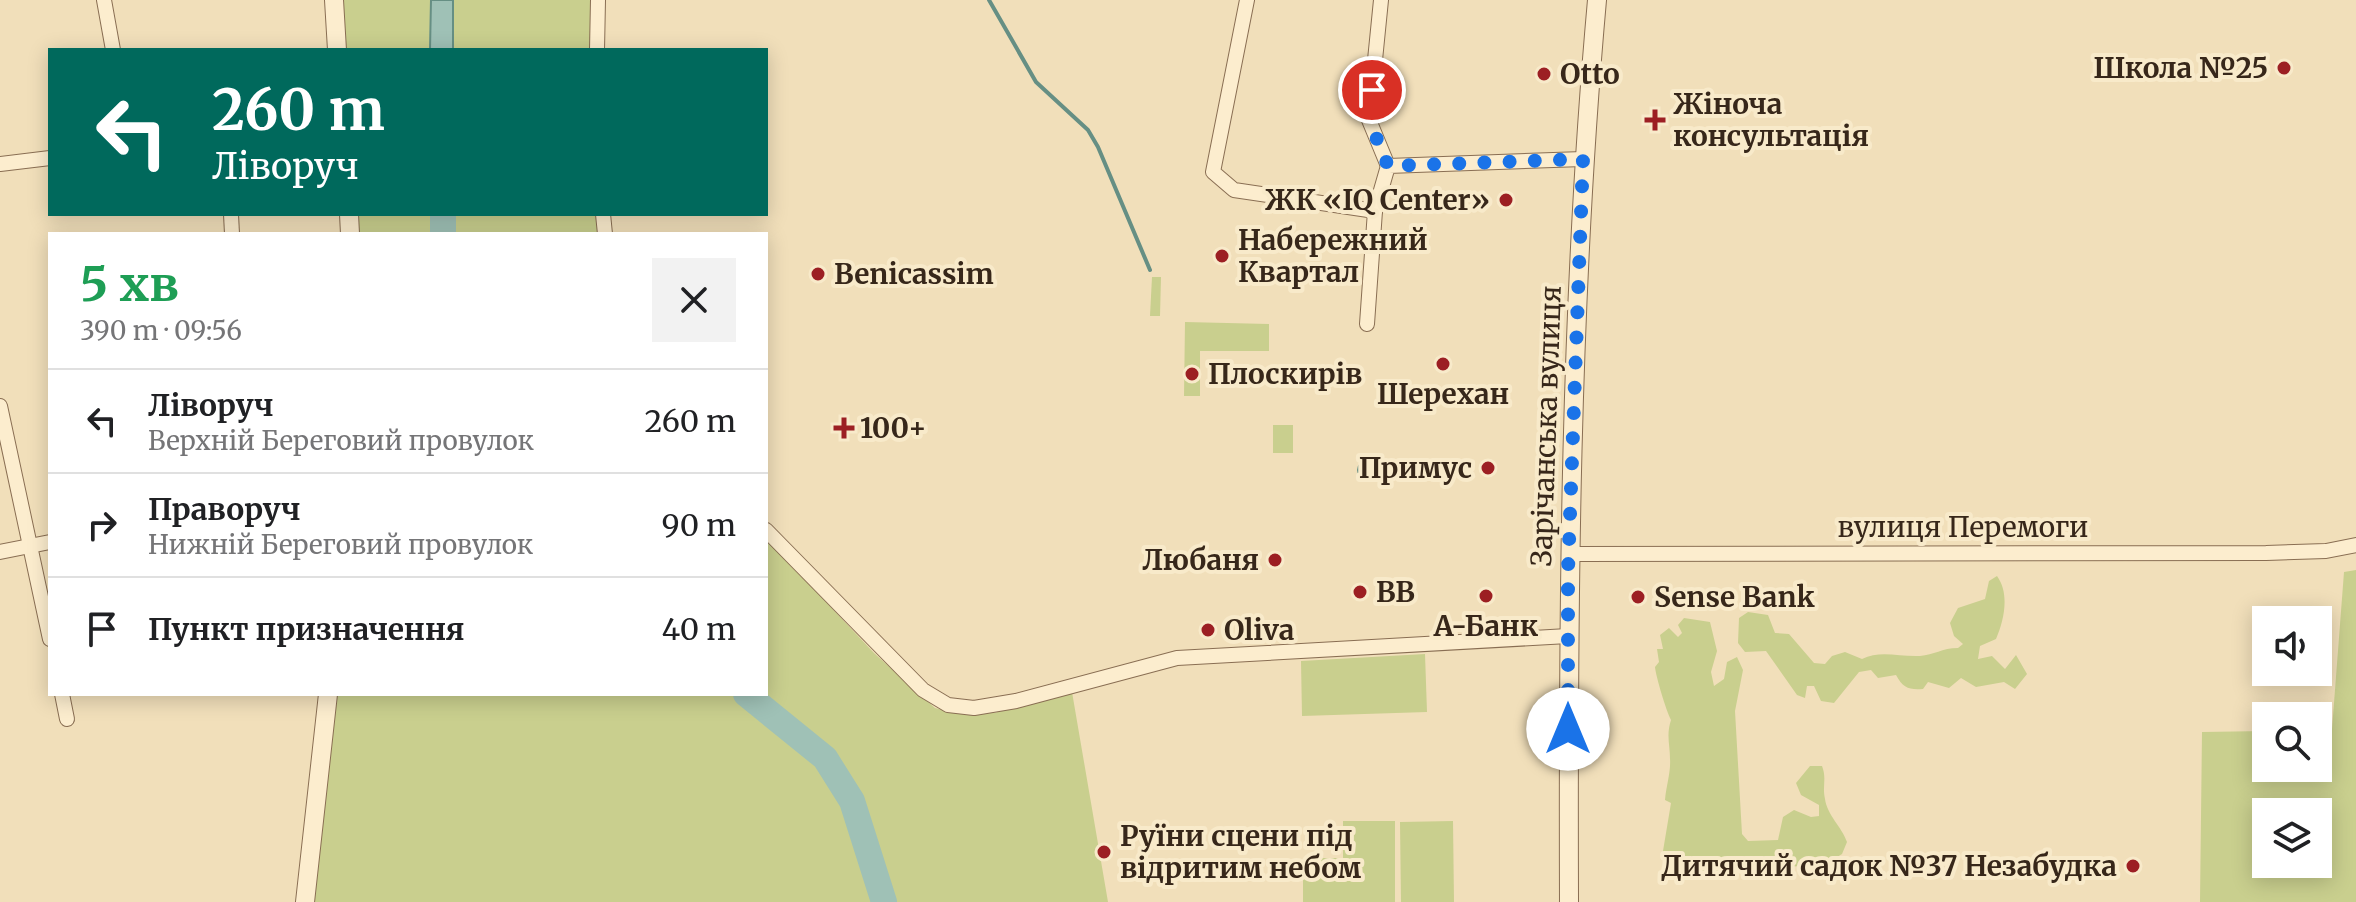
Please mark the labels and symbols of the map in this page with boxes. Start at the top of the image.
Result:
place label: Школа №25 [2093,50,2268,86]
pin [1338,56,1406,124]
place label: Otto [1560,56,1620,92]
marker: Школа №25 [2275,59,2293,77]
marker: Otto [1535,65,1553,83]
place label: Жіноча консультація [1673,86,1869,154]
marker: Жіноча консультація [1644,109,1666,131]
place label: ЖК «IQ Center» [1265,182,1490,218]
marker: ЖК «IQ Center» [1497,191,1515,209]
place label: Набережний Квартал [1238,222,1428,290]
marker: Набережний Квартал [1213,247,1231,265]
place label: Benicassim [834,256,994,292]
marker: Benicassim [809,265,827,283]
street label: Зарічанська вулиця [1523,285,1569,567]
marker: Шерехан [1434,355,1452,373]
place label: Плоскирів [1208,356,1362,392]
marker: Плоскирів [1183,365,1201,383]
place label: Шерехан [1377,376,1509,412]
place label: 100+ [860,410,927,446]
marker: 100+ [835,419,853,437]
place label: Примус [1359,450,1472,486]
marker: Примус [1479,459,1497,477]
street label: вулиця Перемоги [1838,509,2088,545]
place label: Любаня [1142,542,1259,578]
marker: Любаня [1266,551,1284,569]
place label: ВВ [1376,574,1415,610]
place label: Sense Bank [1654,579,1815,615]
marker: ВВ [1351,583,1369,601]
marker: А-Банк [1477,587,1495,605]
marker: Sense Bank [1629,588,1647,606]
place label: А-Банк [1433,608,1539,644]
place label: Oliva [1224,612,1295,648]
marker: Oliva [1199,621,1217,639]
position arrow [1526,687,1610,771]
place label: Руїни сцени під відритим небом [1120,818,1362,886]
marker: Руїни сцени під відритим небом [1095,843,1113,861]
place label: Дитячий садок №37 Незабудка [1661,848,2117,884]
marker: Дитячий садок №37 Незабудка [2124,857,2142,875]

